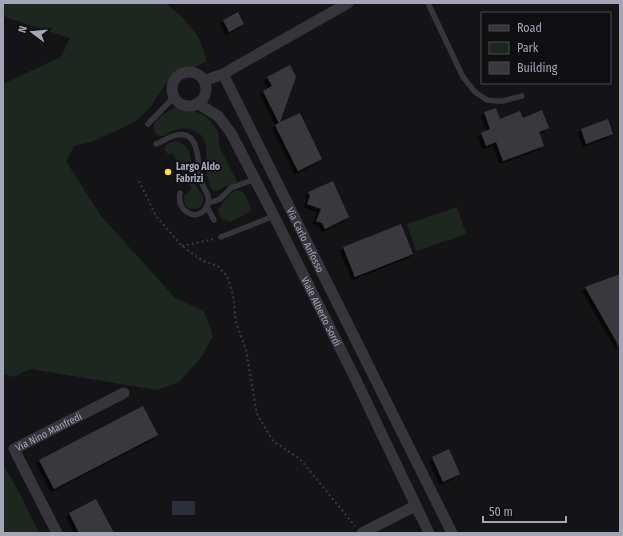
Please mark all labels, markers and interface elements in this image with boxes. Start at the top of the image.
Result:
north arrow [12,12,52,52]
legend [481,12,611,84]
text: Road [517,21,542,35]
text: N [16,24,30,34]
text: Park [517,41,539,55]
text: Building [517,61,558,75]
place label: Largo Aldo Fabrizi [176,161,221,185]
marker: Largo Aldo Fabrizi [163,167,173,177]
street label: Via Carlo Anfosso [284,206,326,275]
street label: Viale Alberto Sordi [298,275,343,348]
street label: Via Nino Manfredi [14,410,84,454]
scale bar [483,498,566,524]
text: 50 m [489,505,513,519]

